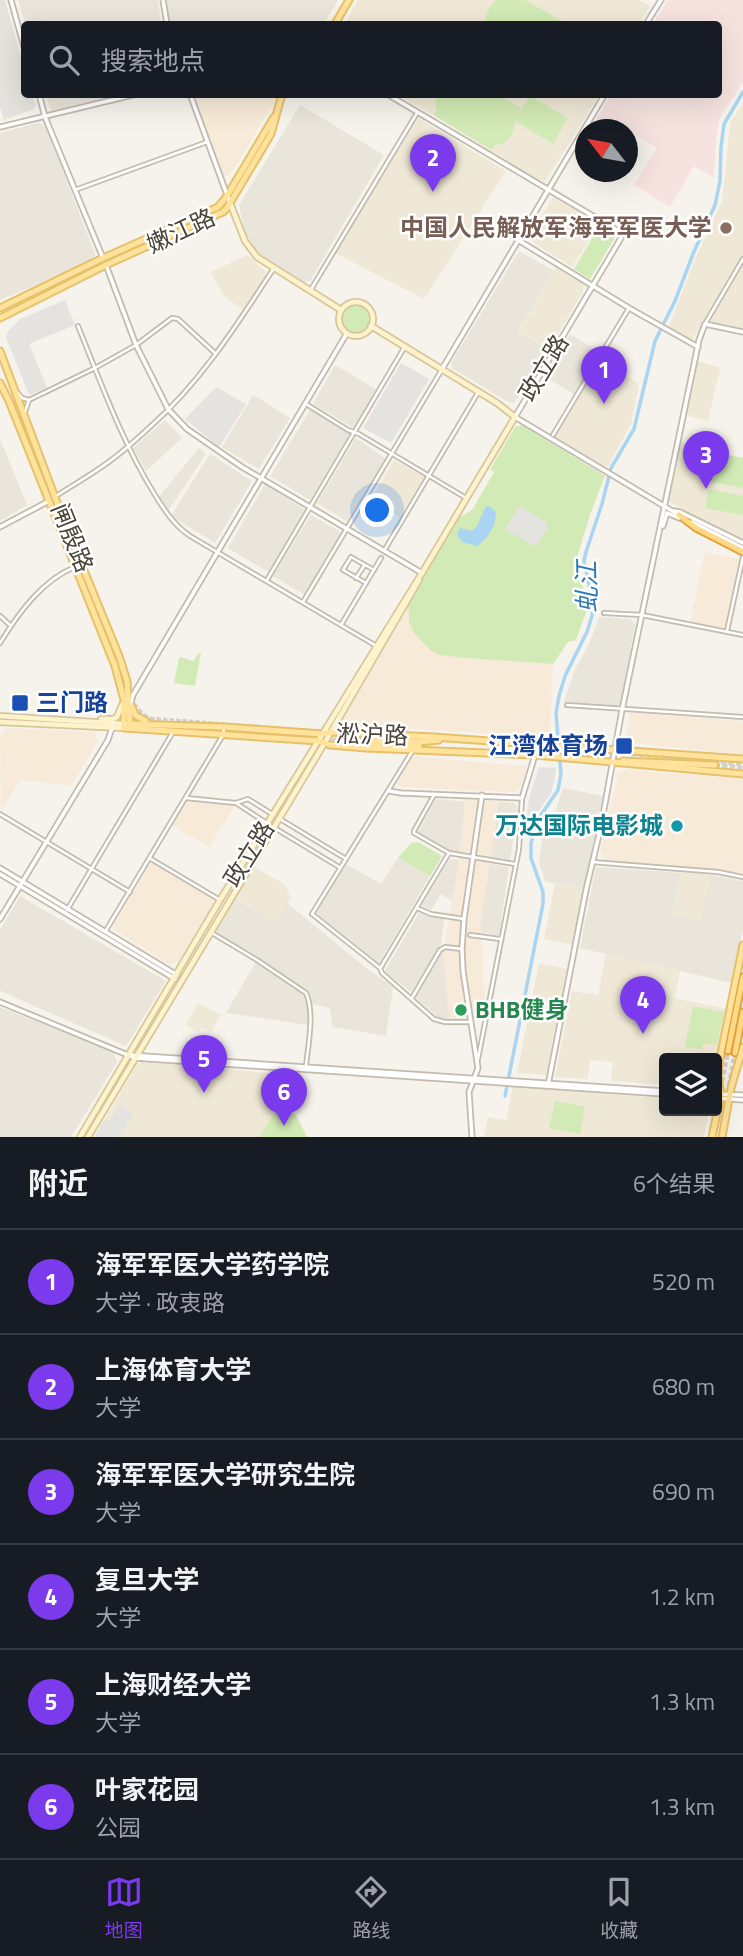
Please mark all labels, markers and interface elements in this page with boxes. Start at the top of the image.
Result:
search box [21,21,722,98]
icon: search [45,41,83,79]
text: 搜索地点 [101,41,205,80]
north arrow [575,119,638,182]
pin: 2 [410,134,456,192]
street label: 嫩江路 [140,199,221,262]
place label: 中国人民解放军海军军医大学 [400,209,712,245]
marker: 中国人民解放军海军军医大学 [718,220,734,236]
street label: 政立路 [509,327,577,408]
pin: 1 [581,346,627,404]
pin: 3 [683,431,729,489]
your location [360,493,394,527]
street label: 闸殷路 [43,498,103,578]
water label: 虬江 [566,558,606,613]
place label: 三门路 [36,684,108,720]
marker: 三门路 [10,693,30,713]
street label: 淞沪路 [335,715,409,753]
place label: 江湾体育场 [488,727,608,763]
marker: 江湾体育场 [614,736,634,756]
place label: 万达国际电影城 [495,807,663,843]
street label: 政立路 [214,813,282,894]
marker: 万达国际电影城 [669,818,685,834]
pin: 4 [620,976,666,1034]
place label: BHB健身 [475,991,568,1027]
marker: BHB健身 [453,1002,469,1018]
pin: 5 [181,1035,227,1093]
map controls [659,1053,722,1116]
button: layers [659,1053,722,1116]
pin: 6 [261,1068,307,1126]
text: 附近 [28,1160,88,1206]
text: 6个结果 [633,1166,715,1201]
text: 海军军医大学药学院 [95,1245,329,1284]
text: 1 [45,1264,57,1299]
text: 520 m [652,1264,715,1299]
text: 大学 · 政衷路 [95,1285,225,1320]
text: 上海体育大学 [95,1350,251,1389]
text: 2 [45,1369,57,1404]
text: 680 m [652,1369,715,1404]
text: 大学 [95,1390,141,1425]
text: 海军军医大学研究生院 [95,1455,355,1494]
text: 3 [45,1474,57,1509]
text: 690 m [652,1474,715,1509]
text: 大学 [95,1495,141,1530]
text: 复旦大学 [95,1560,199,1599]
text: 4 [45,1579,57,1614]
text: 1.2 km [649,1579,715,1614]
text: 大学 [95,1600,141,1635]
text: 上海财经大学 [95,1665,251,1704]
text: 5 [45,1684,57,1719]
text: 1.3 km [649,1684,715,1719]
text: 大学 [95,1705,141,1740]
text: 叶家花园 [95,1770,199,1809]
text: 6 [45,1789,57,1824]
text: 1.3 km [649,1789,715,1824]
text: 公园 [95,1810,141,1845]
tab: 地图 [105,1873,143,1944]
tab: 路线 [352,1873,390,1944]
tab: 收藏 [600,1873,638,1944]

